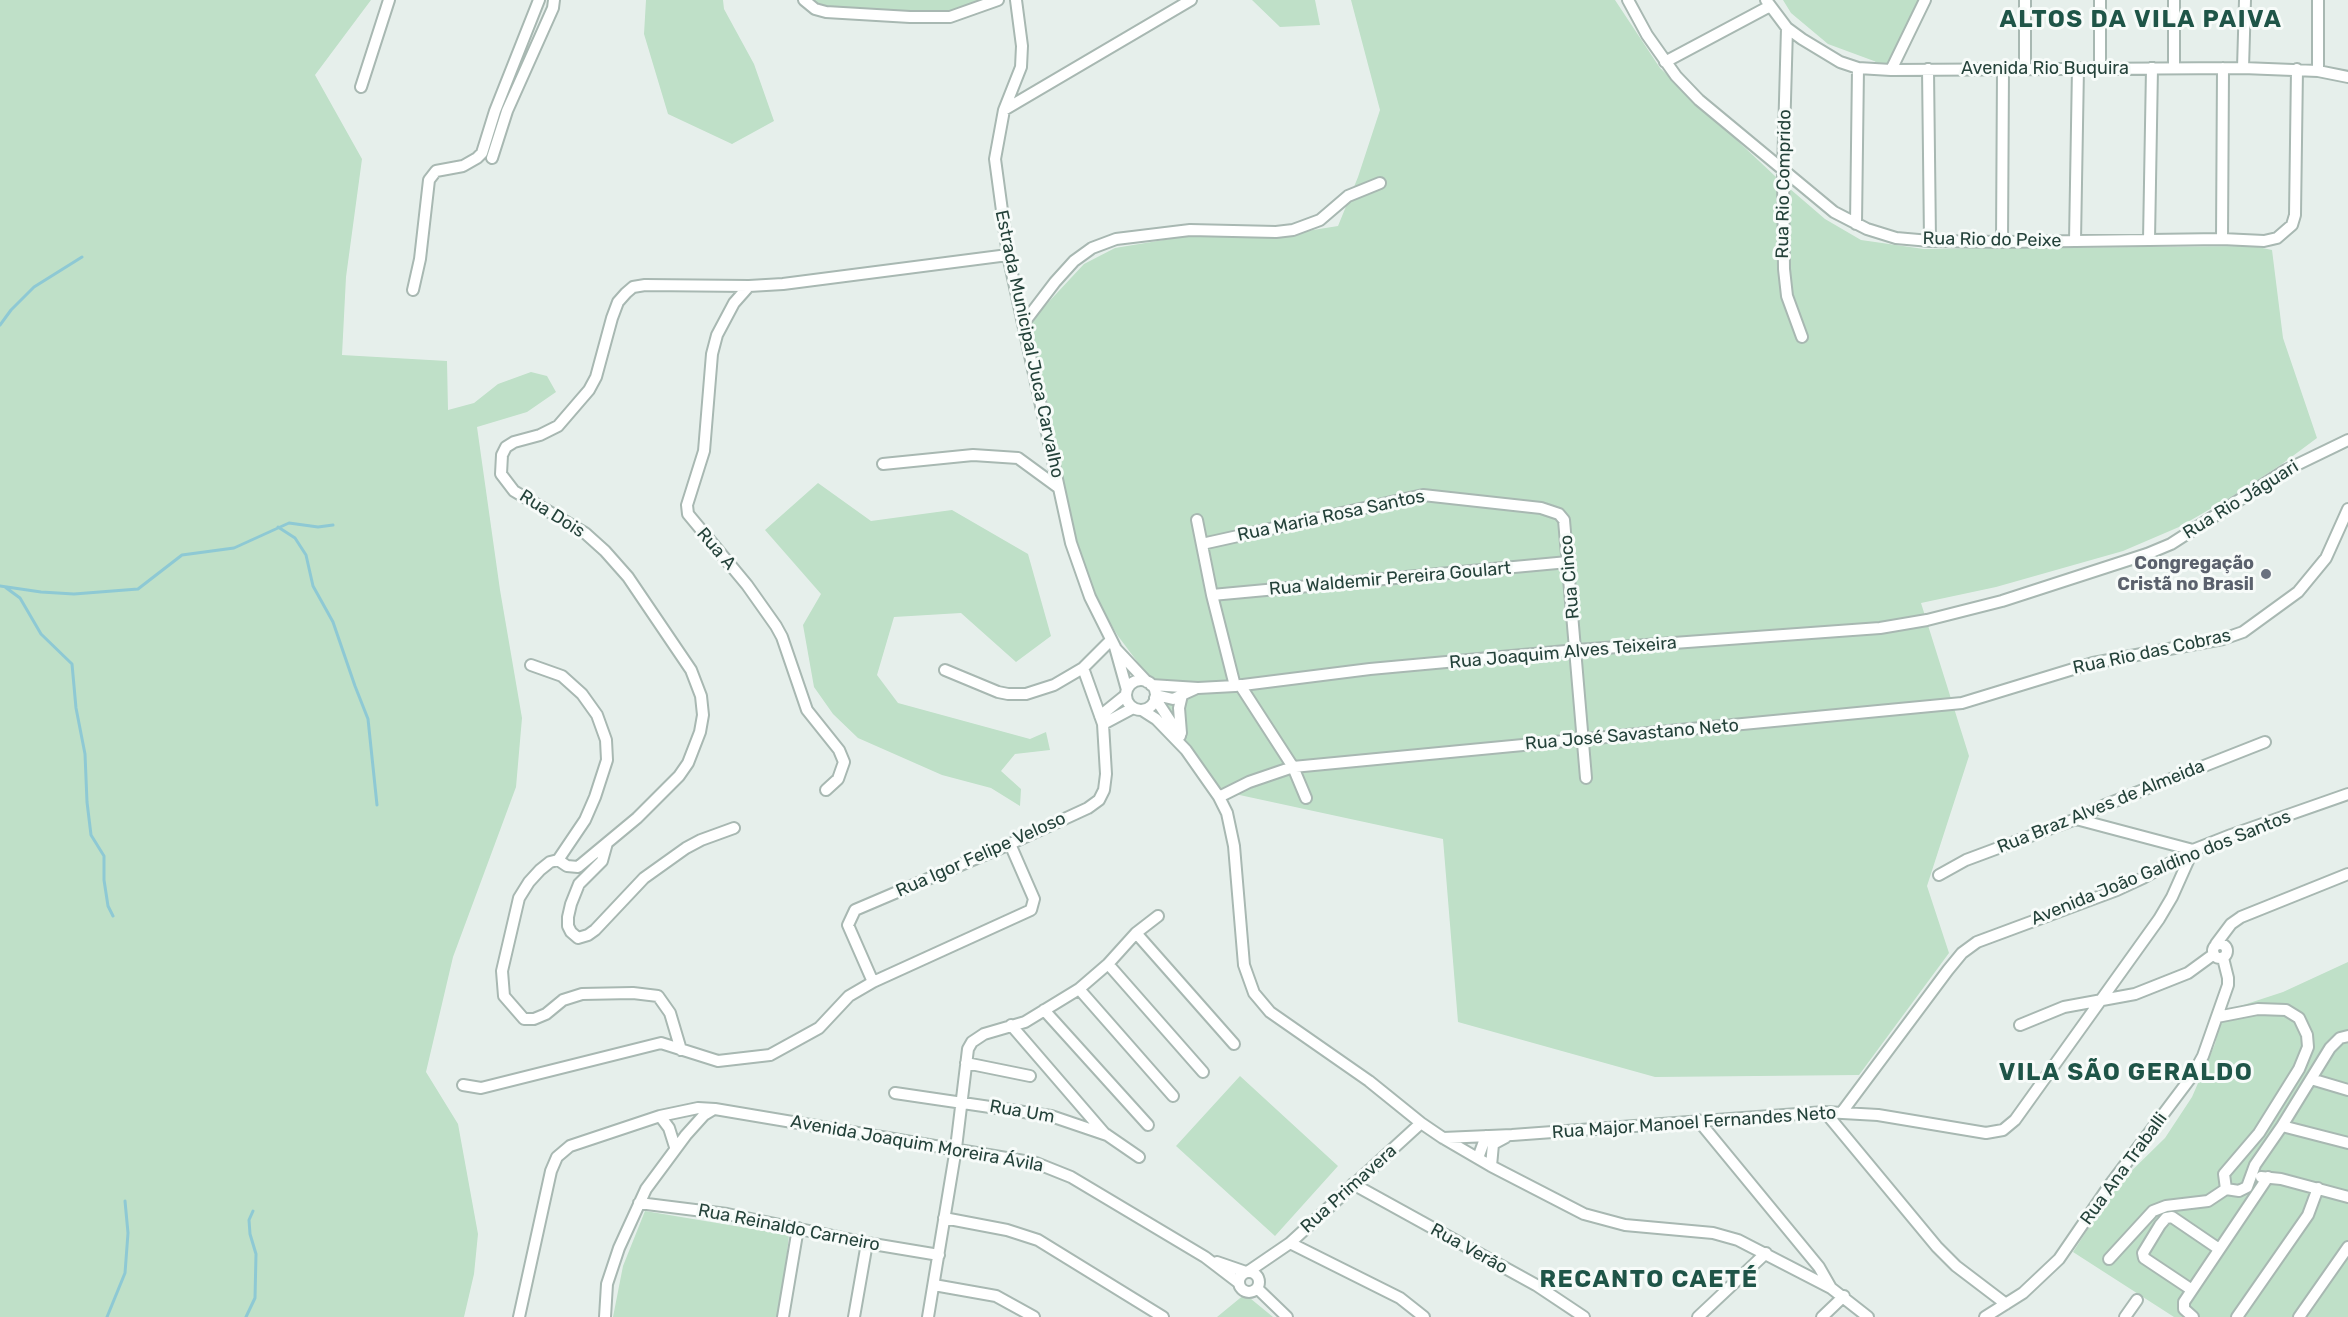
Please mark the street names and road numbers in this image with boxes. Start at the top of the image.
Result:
street label: Avenida Rio Buquira [1961,58,2129,80]
street label: Rua Rio Comprido [1772,109,1796,259]
street label: Estrada Municipal Juca Carvalho [990,208,1068,480]
street label: Rua Rio do Peixe [1922,228,2062,252]
street label: Rua Rio Jáguari [2179,456,2303,544]
street label: Rua Dois [515,485,589,543]
street label: Rua Maria Rosa Santos [1235,486,1427,546]
street label: Rua A [692,523,740,575]
street label: Rua Cinco [1556,534,1584,620]
street label: Rua Waldemir Pereira Goulart [1268,558,1512,600]
street label: Rua Rio das Cobras [2071,625,2233,679]
street label: Rua Joaquim Alves Teixeira [1448,632,1678,674]
street label: Rua José Savastano Neto [1524,715,1740,755]
street label: Rua Braz Alves de Almeida [1994,755,2208,859]
street label: Avenida João Galdino dos Santos [2028,806,2294,930]
street label: Rua Igor Felipe Veloso [893,808,1069,902]
street label: Rua Um [988,1096,1056,1128]
street label: Rua Major Manoel Fernandes Neto [1551,1102,1837,1144]
street label: Rua Ana Traballi [2076,1109,2172,1229]
street label: Avenida Joaquim Moreira Ávila [789,1111,1045,1177]
street label: Rua Primavera [1297,1140,1401,1238]
street label: Rua Reinaldo Carneiro [696,1200,882,1256]
street label: Rua Verão [1427,1219,1511,1279]

